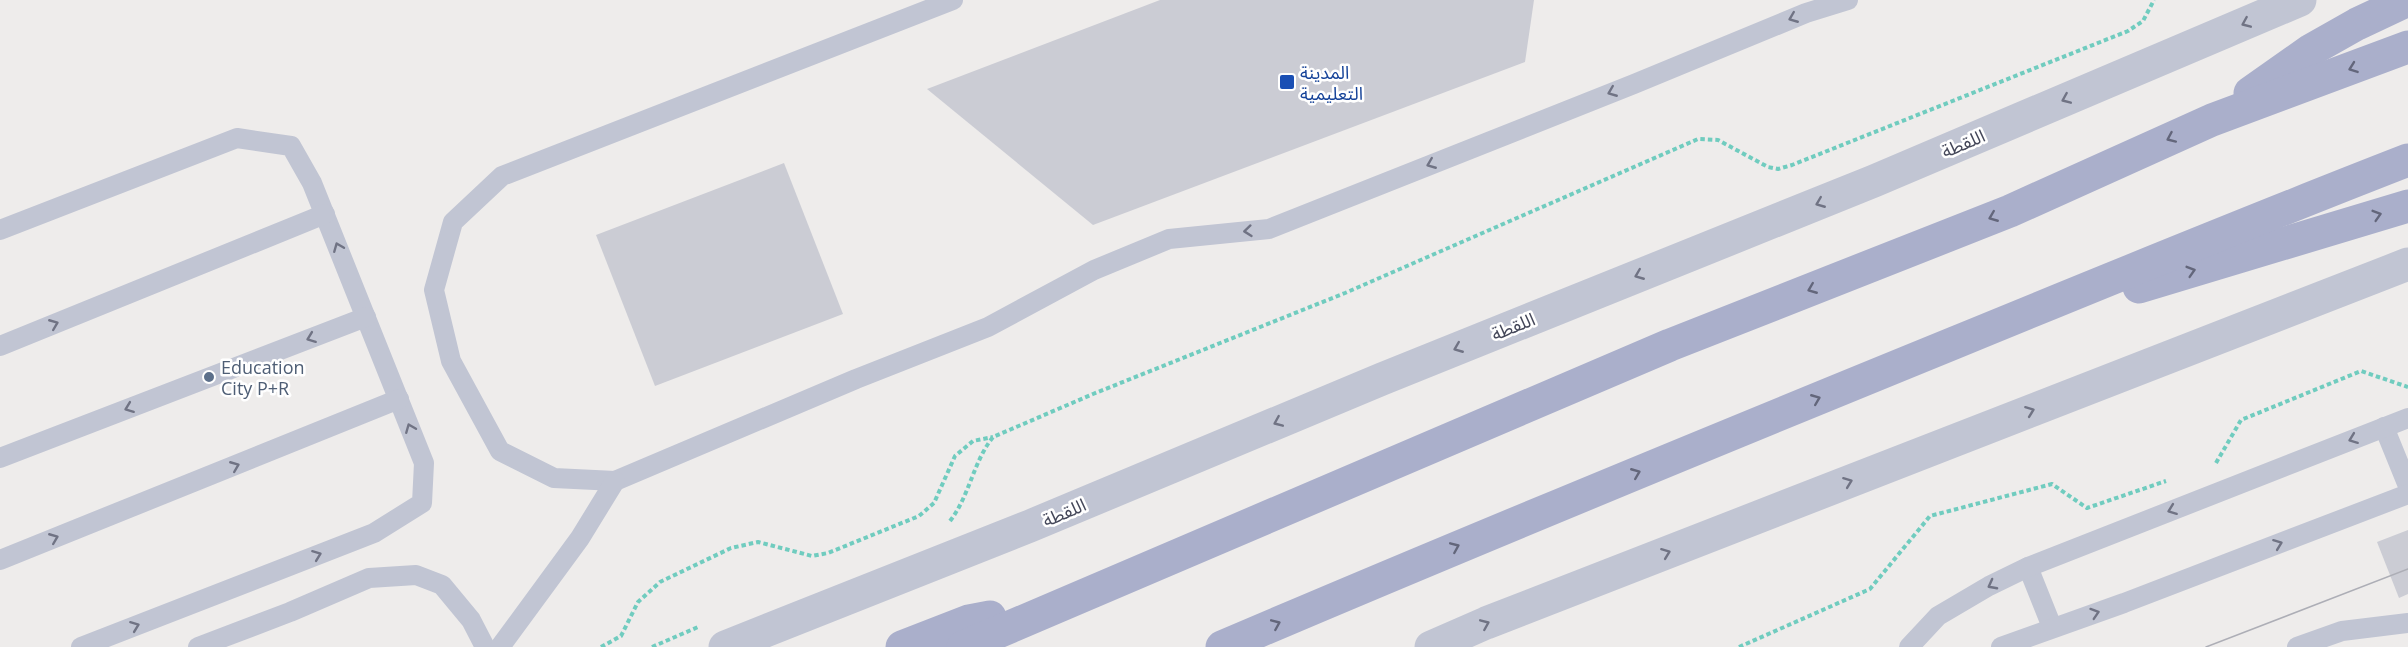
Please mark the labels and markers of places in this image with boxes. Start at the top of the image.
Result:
place label: المدينة التعليمية [1300,60,1363,105]
marker: المدينة التعليمية [1278,73,1296,91]
place label: Education City P+R [221,355,305,400]
marker: Education City P+R [202,370,216,384]

